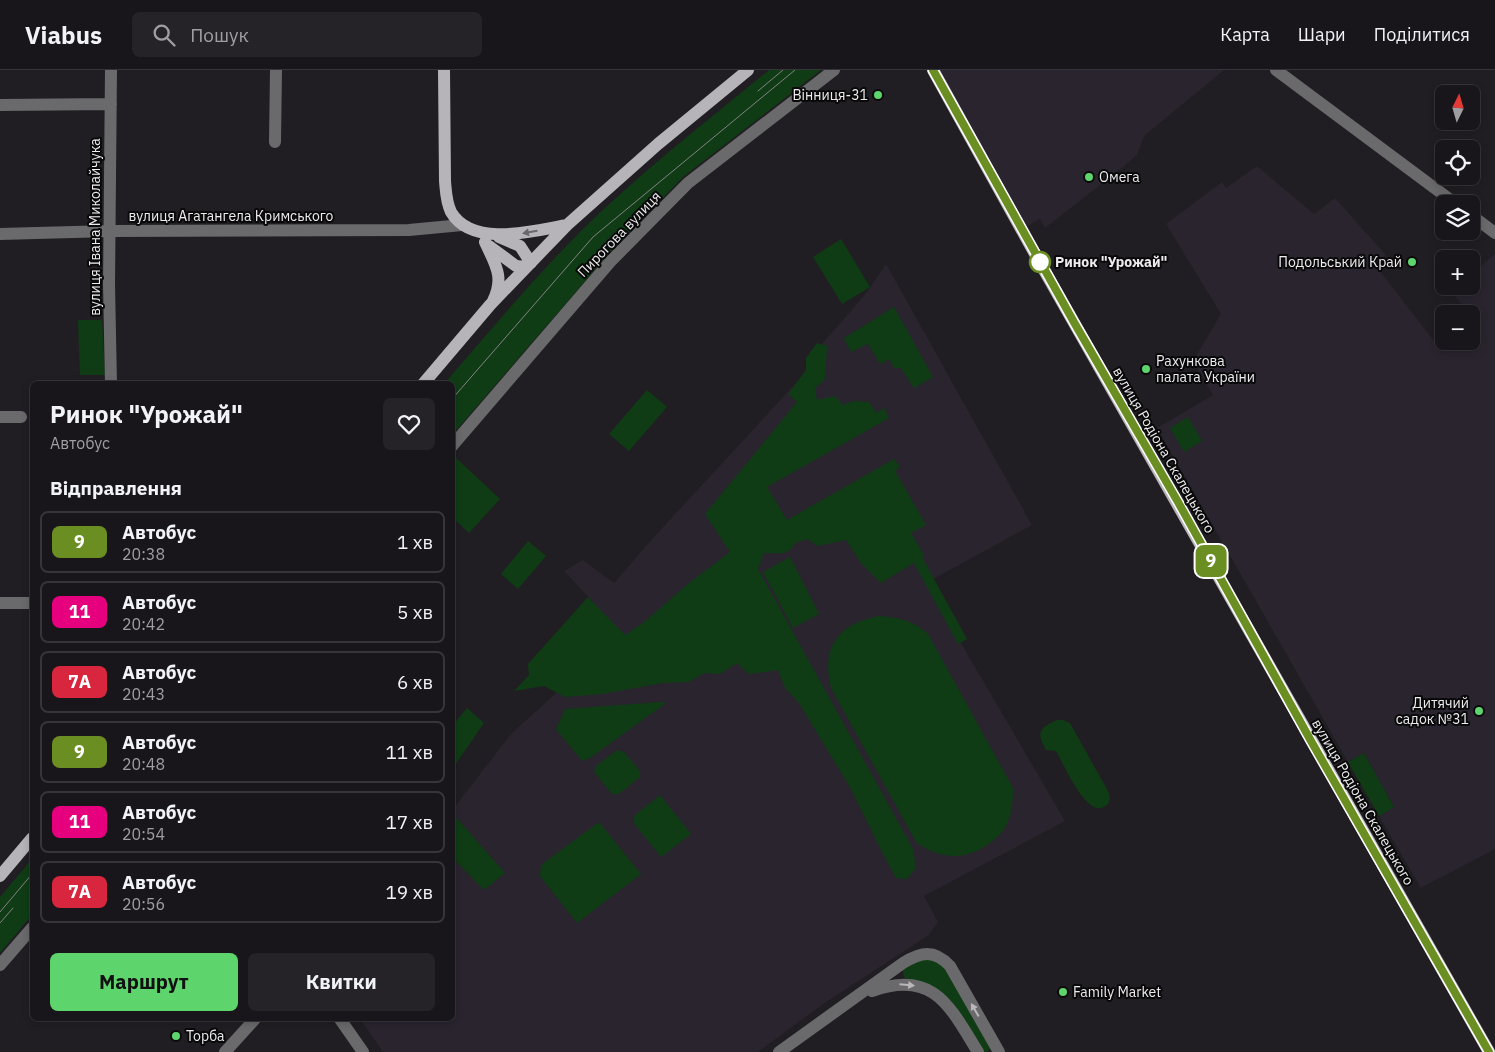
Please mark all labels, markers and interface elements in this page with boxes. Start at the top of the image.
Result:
search box [132,12,482,57]
text: Viabus [25,19,102,51]
icon: search [150,21,178,49]
text: Пошук [190,23,249,47]
text: Карта [1220,23,1270,46]
text: Шари [1298,23,1346,46]
text: Поділитися [1374,23,1470,46]
north arrow [1435,85,1480,130]
map controls [1435,85,1480,350]
place label: Вінниця-31 [792,86,868,104]
marker: Вінниця-31 [872,89,884,101]
street label: вулиця Івана Миколайчука [86,138,104,316]
button: locate [1435,140,1480,185]
place label: Омега [1099,168,1140,186]
marker: Омега [1083,171,1095,183]
street label: Пирогова вулиця [573,187,665,281]
button: layers [1435,195,1480,240]
street label: вулиця Агатангела Кримського [129,207,334,225]
one-way arrow [522,229,538,237]
button: + [1435,250,1480,295]
marker: Ринок "Урожай" [1029,251,1051,273]
place label: Ринок "Урожай" [1055,253,1167,271]
place label: Подольський Край [1278,253,1402,271]
marker: Подольський Край [1406,256,1418,268]
button: − [1435,305,1480,350]
place label: Рахункова палата України [1156,352,1255,386]
marker: Рахункова палата України [1140,363,1152,375]
street label: вулиця Родіона Скалецького [1109,364,1219,536]
text: Ринок "Урожай" [50,398,243,430]
button: heart [383,398,435,450]
text: Автобус [50,433,110,453]
text: Відправлення [50,476,182,500]
text: Автобус [122,520,196,544]
text: 9 [74,530,85,553]
text: 1 хв [397,530,433,554]
text: 20:38 [122,544,165,564]
line badge: 9 [1195,545,1227,577]
text: 9 [1206,549,1216,572]
text: Автобус [122,590,196,614]
text: 11 [69,600,90,623]
text: 5 хв [397,600,433,624]
text: 20:42 [122,614,165,634]
text: Автобус [122,660,196,684]
text: 7А [68,670,91,693]
text: 6 хв [397,670,433,694]
text: 20:43 [122,684,165,704]
place label: Дитячий садок №31 [1396,694,1469,728]
marker: Дитячий садок №31 [1473,705,1485,717]
street label: вулиця Родіона Скалецького [1308,716,1418,888]
text: Автобус [122,730,196,754]
text: 9 [74,740,85,763]
text: 11 хв [385,740,433,764]
text: 20:48 [122,754,165,774]
text: Автобус [122,800,196,824]
text: 11 [69,810,90,833]
text: 17 хв [385,810,433,834]
text: 20:54 [122,824,165,844]
text: Автобус [122,870,196,894]
text: 7А [68,880,91,903]
text: 19 хв [385,880,433,904]
text: 20:56 [122,894,165,914]
button: Маршрут [50,953,238,1011]
button: Квитки [248,953,435,1011]
one-way arrow [900,982,916,990]
place label: Family Market [1073,983,1161,1001]
marker: Family Market [1057,986,1069,998]
one-way arrow [970,1003,979,1016]
place label: Торба [186,1027,225,1045]
marker: Торба [170,1030,182,1042]

